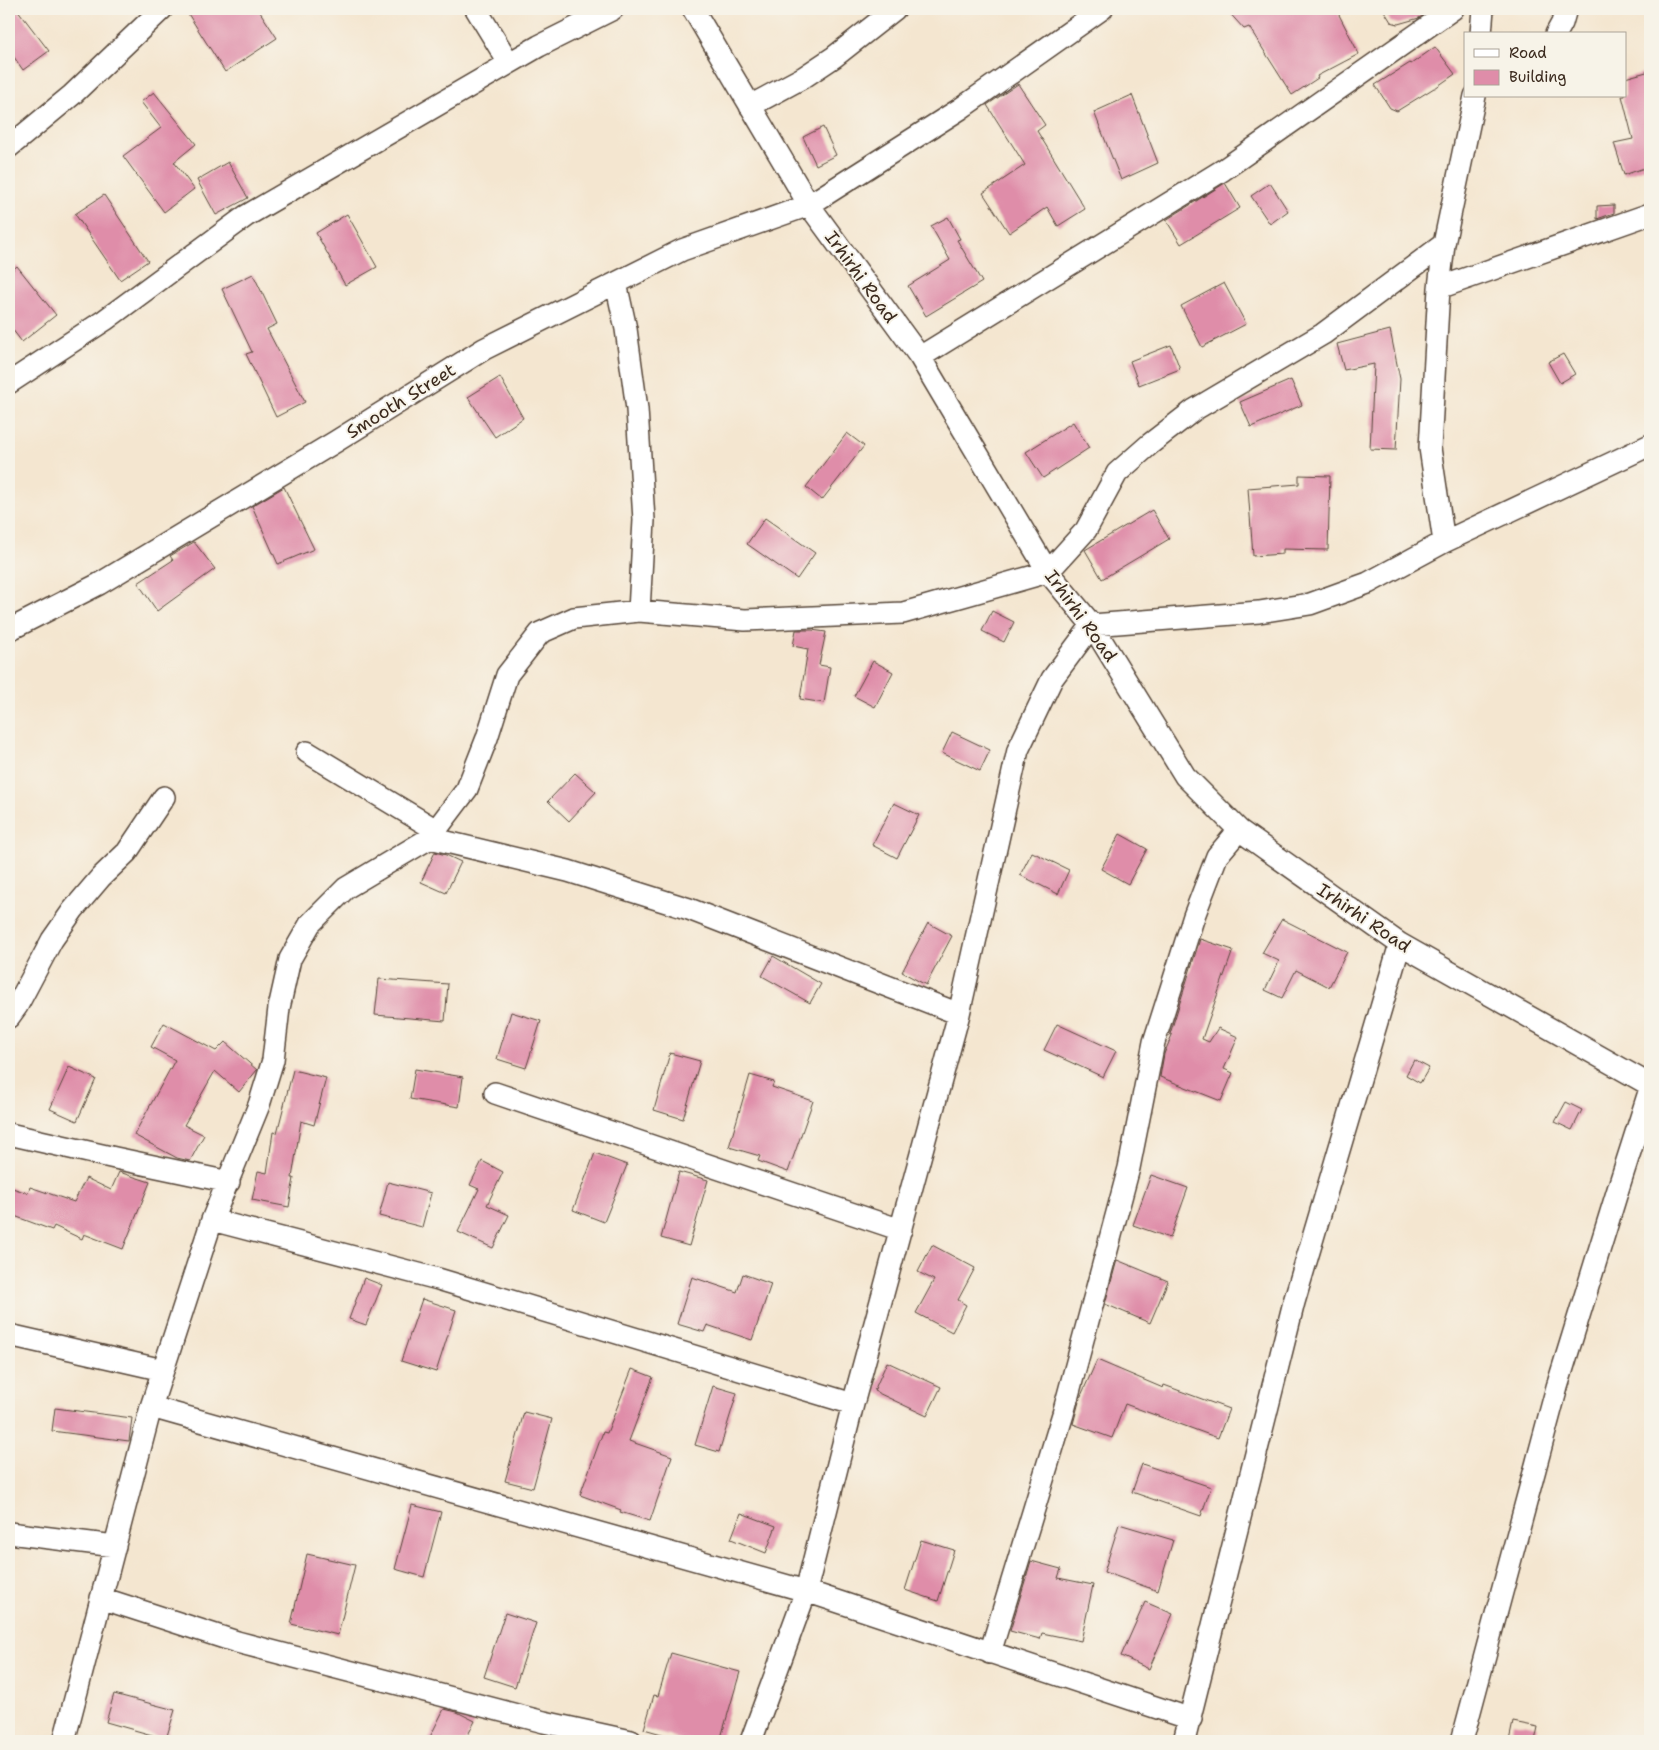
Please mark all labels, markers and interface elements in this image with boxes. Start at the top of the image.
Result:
legend [1464,32,1626,98]
text: Road [1509,43,1547,63]
text: Building [1509,67,1566,87]
street label: Irhirhi Road [820,226,902,328]
street label: Smooth Street [342,358,460,444]
street label: Irhirhi Road [1040,565,1122,667]
street label: Irhirhi Road [1312,878,1416,958]

